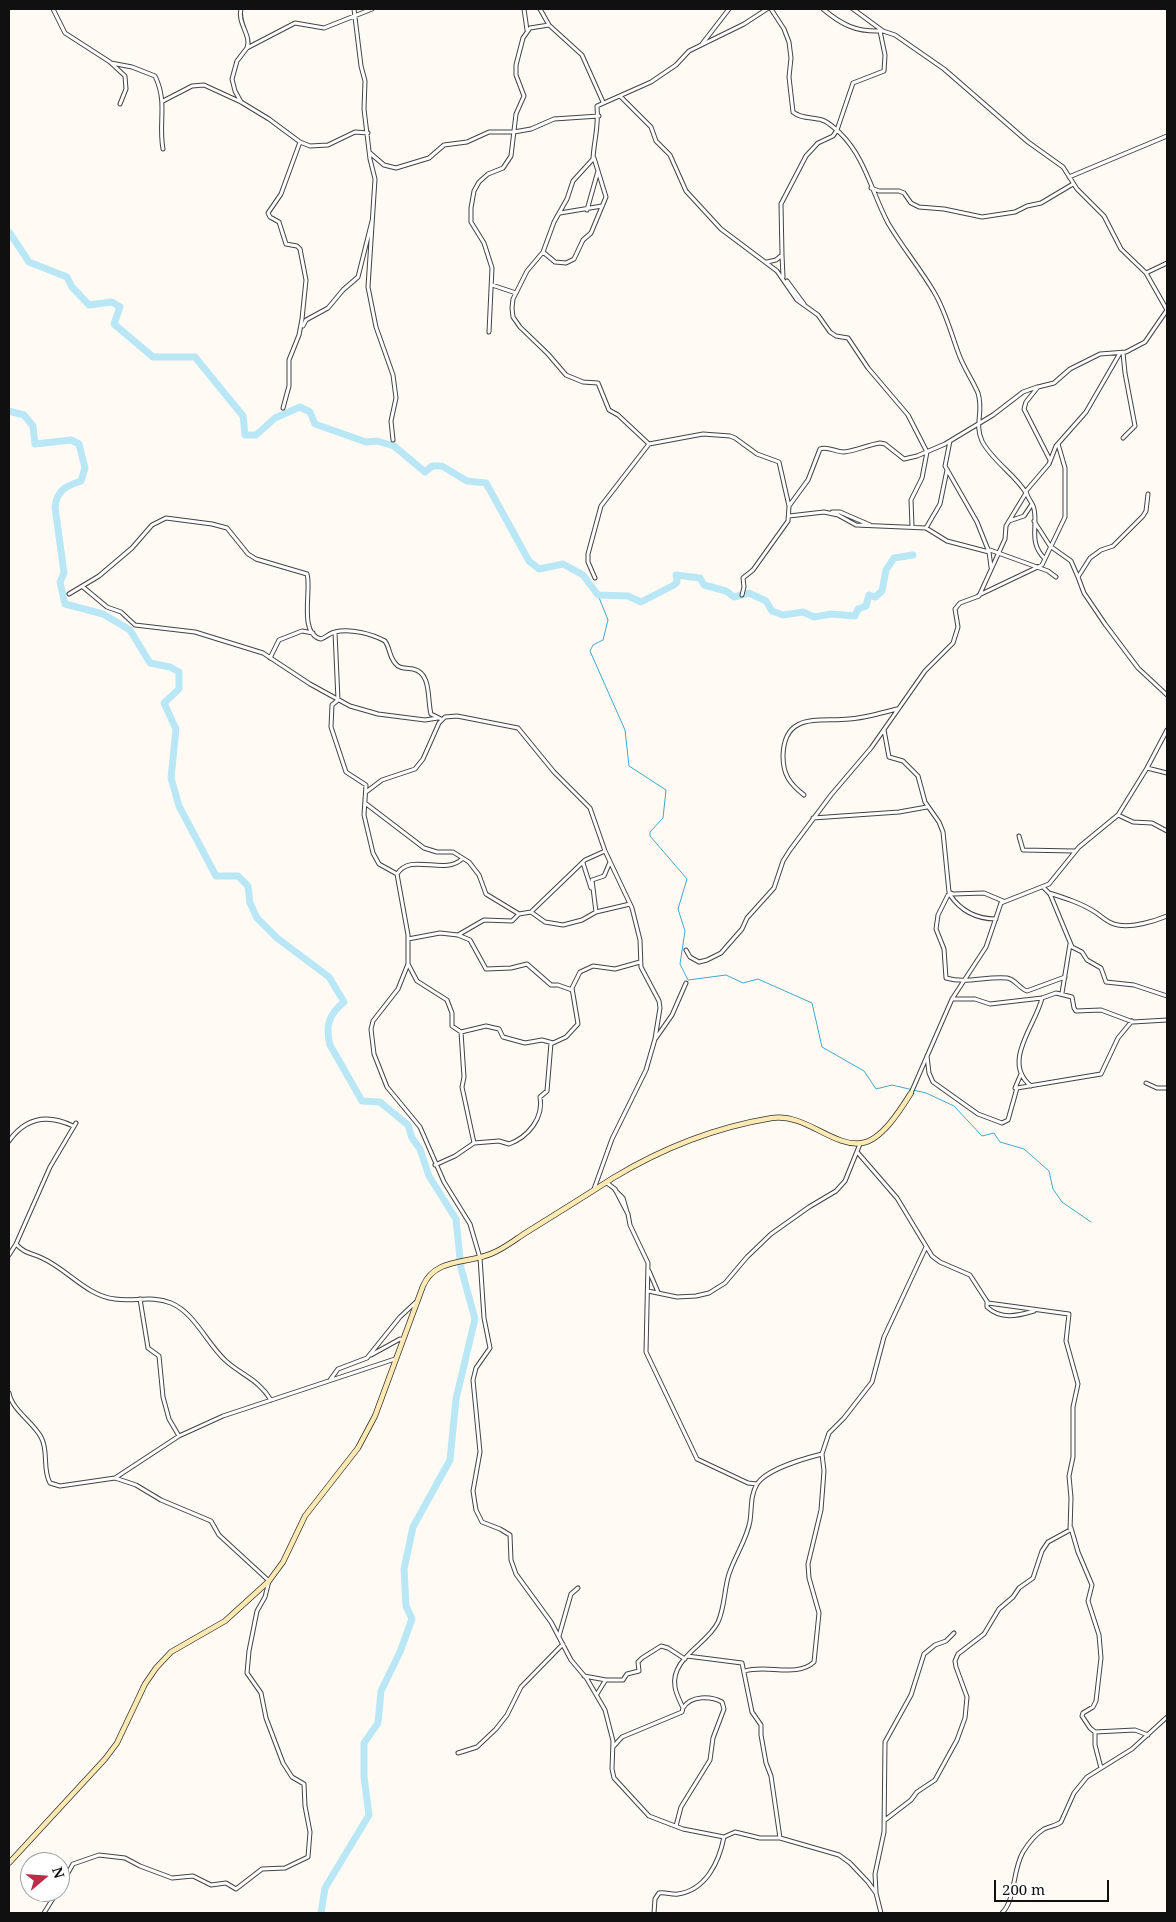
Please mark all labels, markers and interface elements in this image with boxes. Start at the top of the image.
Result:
north arrow [20,1852,70,1902]
text: N [48,1864,70,1881]
scale bar [996,1870,1111,1902]
text: 200 m [1002,1879,1045,1899]

